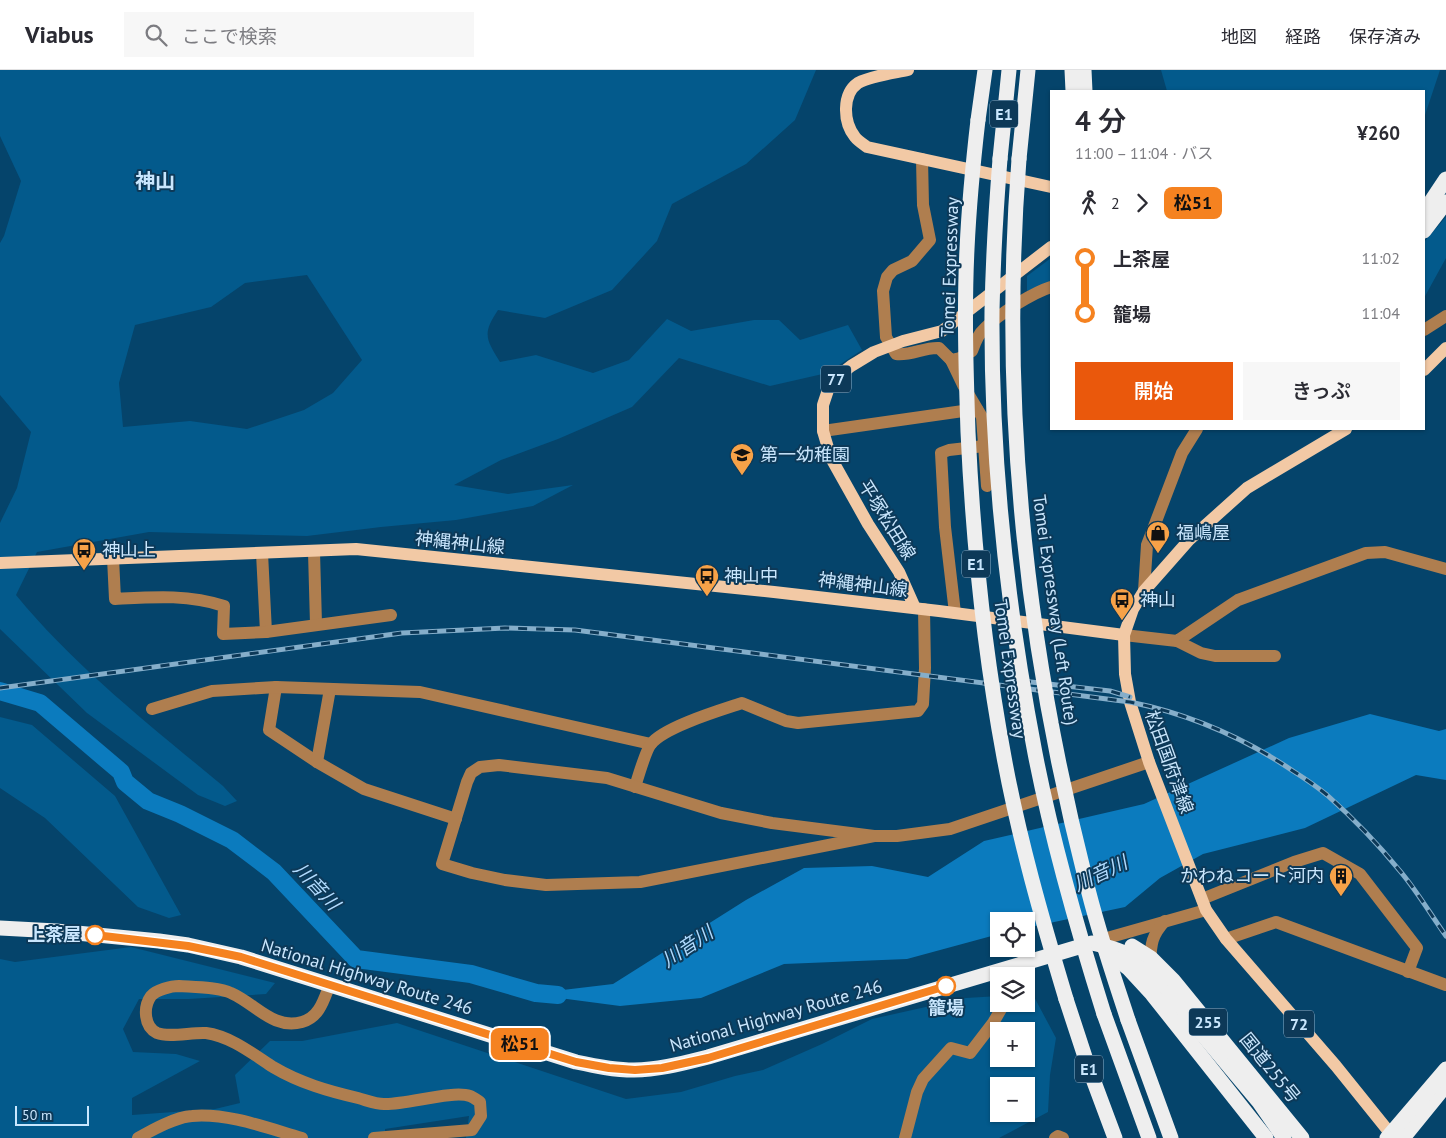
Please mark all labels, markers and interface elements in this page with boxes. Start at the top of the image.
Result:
search box [124,12,474,57]
text: Viabus [25,19,94,50]
icon: search [142,21,170,49]
text: ここで検索 [182,24,277,48]
text: 地図 [1221,25,1257,48]
text: 経路 [1285,25,1321,48]
text: 保存済み [1349,25,1421,48]
road number: E1 [990,101,1018,128]
text: 4 分 [1075,102,1126,139]
text: ¥260 [1357,121,1400,145]
text: 11:00 – 11:04 · バス [1075,143,1213,163]
district label: 神山 [135,168,175,194]
icon: walk [1075,189,1103,217]
icon: forward [1128,189,1156,217]
text: 松51 [1174,191,1212,214]
text: 2 [1111,193,1120,213]
street label: Tomei Expressway [936,196,963,338]
text: 上茶屋 [1113,247,1170,271]
text: 11:02 [1362,248,1400,268]
text: 籠場 [1113,302,1151,326]
text: 11:04 [1362,303,1400,323]
button: 開始 [1075,362,1233,420]
button: きっぷ [1243,362,1400,420]
road number: 77 [821,366,851,392]
school or university icon: 第一幼稚園 [729,442,755,476]
place label: 第一幼稚園 [760,443,850,466]
street label: 平塚松田線 [854,475,921,564]
street label: Tomei Expressway (Left Route) [1028,493,1083,727]
shop icon: 福嶋屋 [1145,520,1171,554]
place label: 福嶋屋 [1176,521,1230,544]
street label: 神縄神山線 [414,526,506,559]
bus stop icon: 神山上 [71,537,97,571]
place label: 神山上 [102,538,156,561]
road number: E1 [962,550,990,578]
bus stop icon: 神山中 [694,563,720,597]
place label: 神山中 [724,564,778,587]
street label: 神縄神山線 [817,568,909,601]
bus stop icon: 神山 [1109,587,1135,621]
place label: 神山 [1140,588,1176,611]
street label: Tomei Expressway [989,598,1032,741]
street label: 松田国府津線 [1140,707,1199,817]
water label: 川音川 [1069,849,1133,896]
water label: 川音川 [289,857,347,916]
building icon: かわねコート河内 [1328,863,1354,897]
place label: かわねコート河内 [1180,864,1324,887]
map controls [990,912,1035,1122]
button: locate [990,912,1035,957]
water label: 川音川 [657,919,719,972]
place label: 上茶屋 [27,923,81,946]
marker: 上茶屋 [85,925,105,945]
street label: National Highway Route 246 [259,933,476,1020]
button: layers [990,967,1035,1012]
street label: National Highway Route 246 [667,974,885,1057]
marker: 籠場 [936,976,956,996]
place label: 籠場 [928,996,964,1019]
road number: 255 [1189,1009,1227,1036]
road number: 72 [1284,1011,1314,1038]
button: + [990,1022,1035,1067]
line badge: 松51 [491,1028,549,1060]
street label: 国道255号 [1235,1028,1306,1107]
text: 松51 [501,1032,539,1055]
road number: E1 [1075,1056,1103,1082]
button: − [990,1077,1035,1122]
scale bar [15,1103,89,1126]
text: 50 m [22,1106,52,1124]

